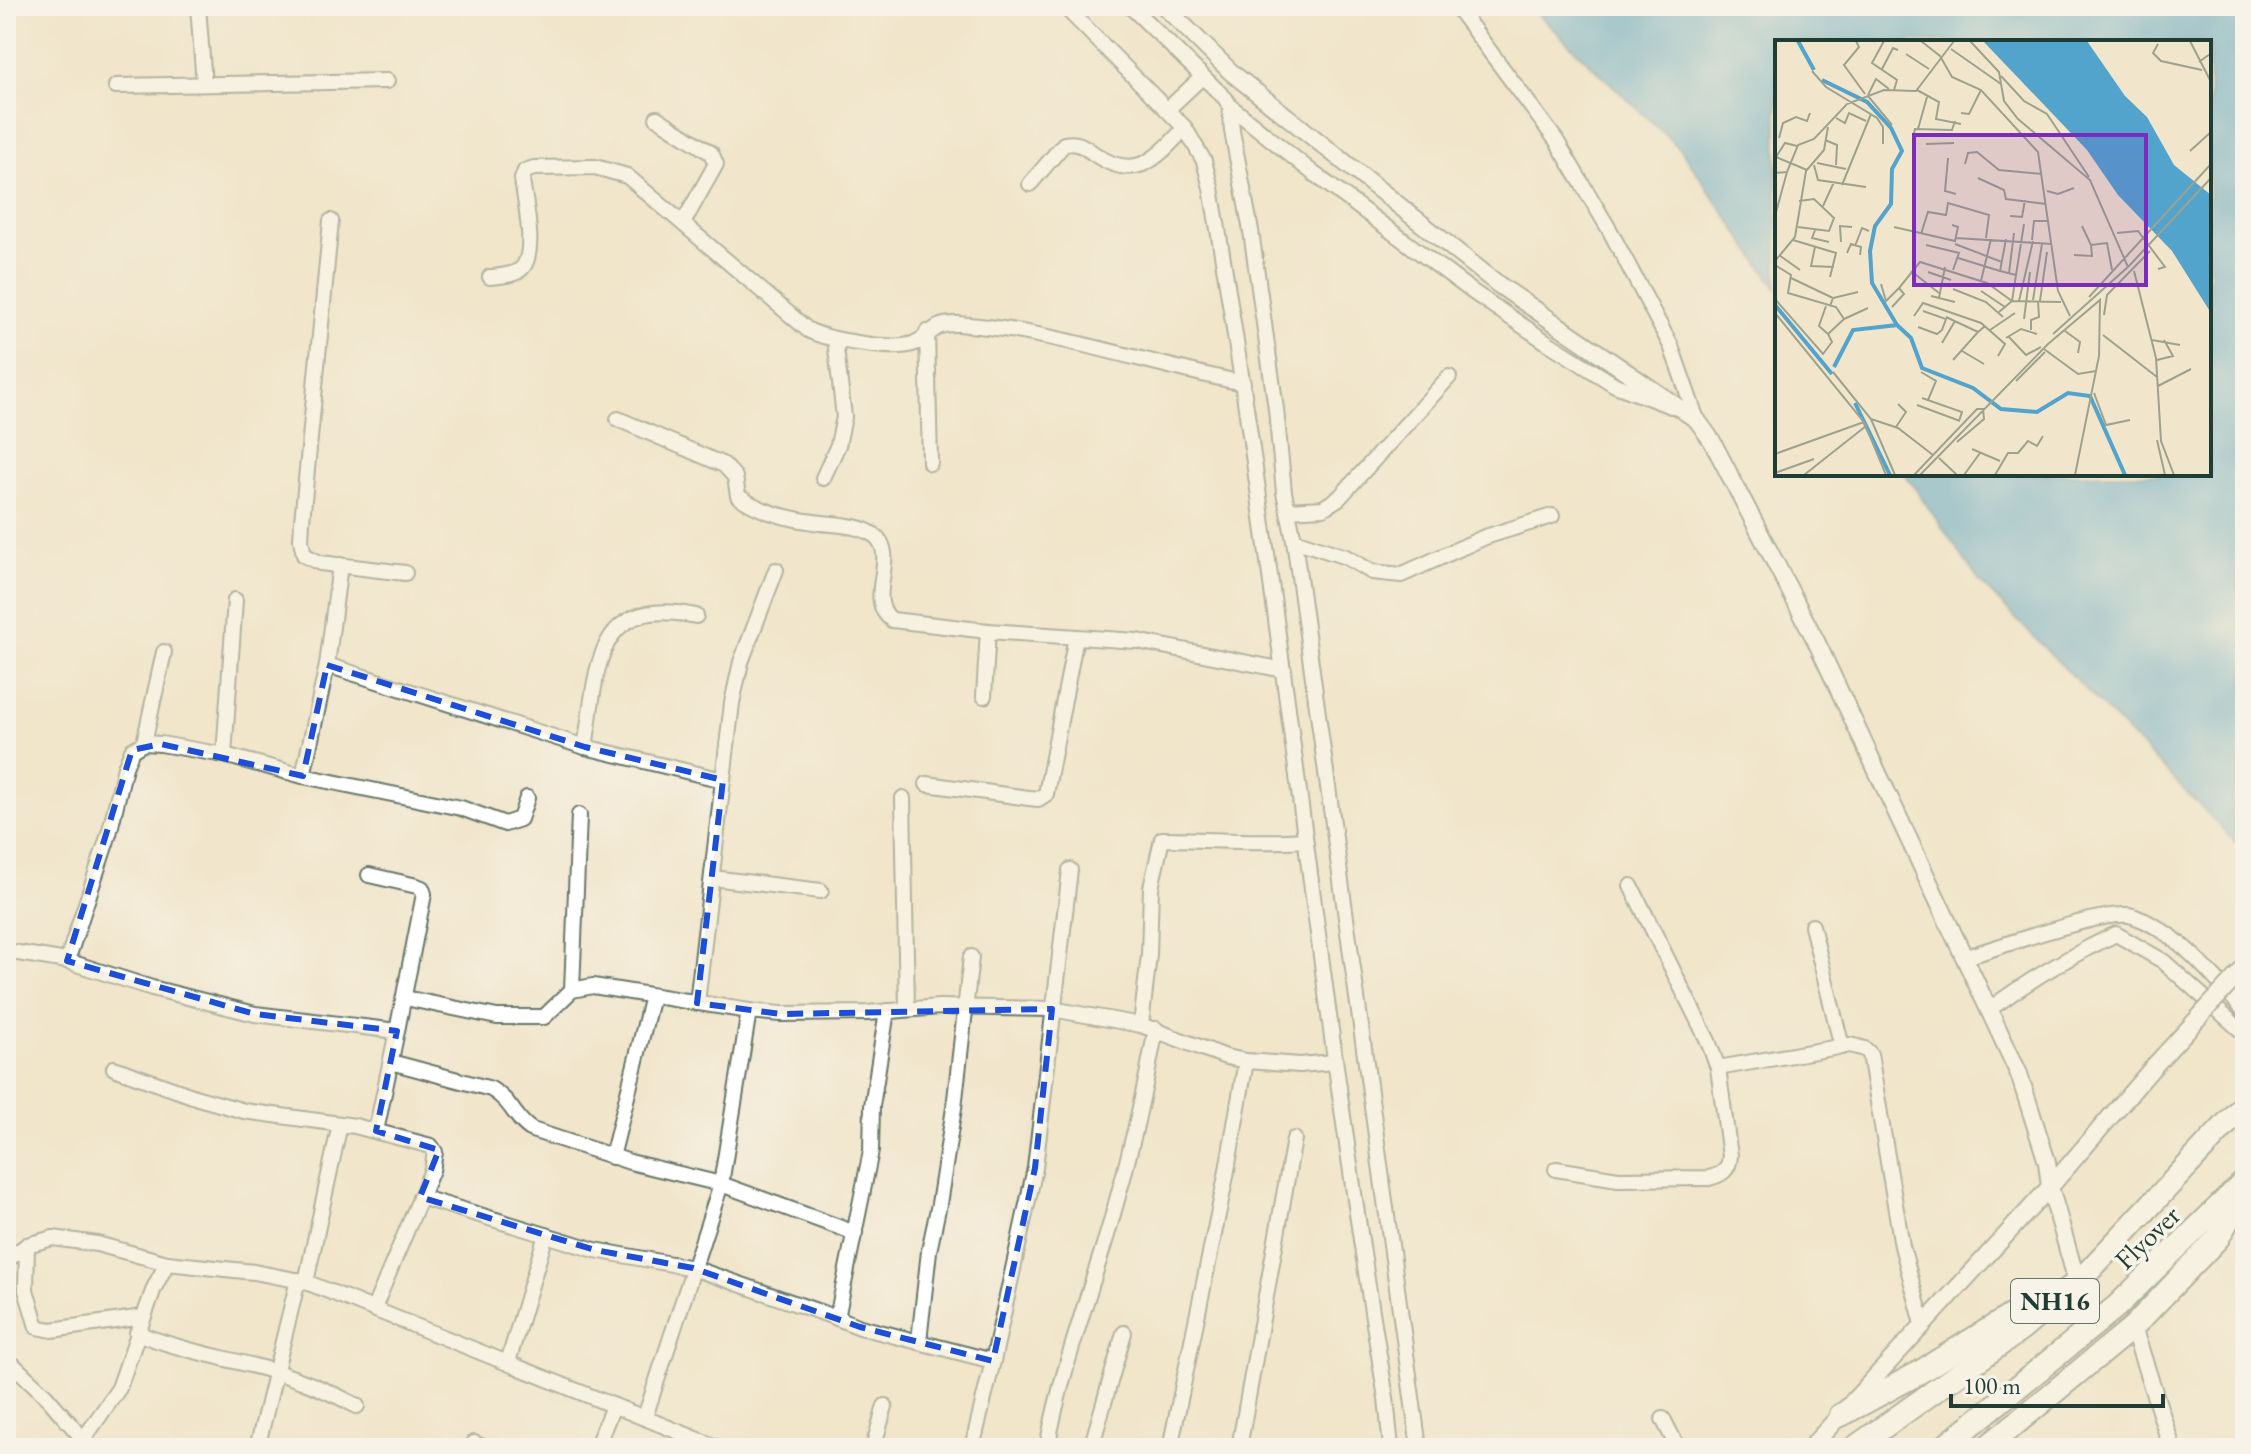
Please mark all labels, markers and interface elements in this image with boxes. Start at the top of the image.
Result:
inset map [1775,40,2211,476]
street label: Flyover [2106,1197,2188,1277]
road number: NH16 [2011,1279,2099,1323]
scale bar [1951,1358,2163,1408]
text: 100 m [1963,1370,2021,1401]

